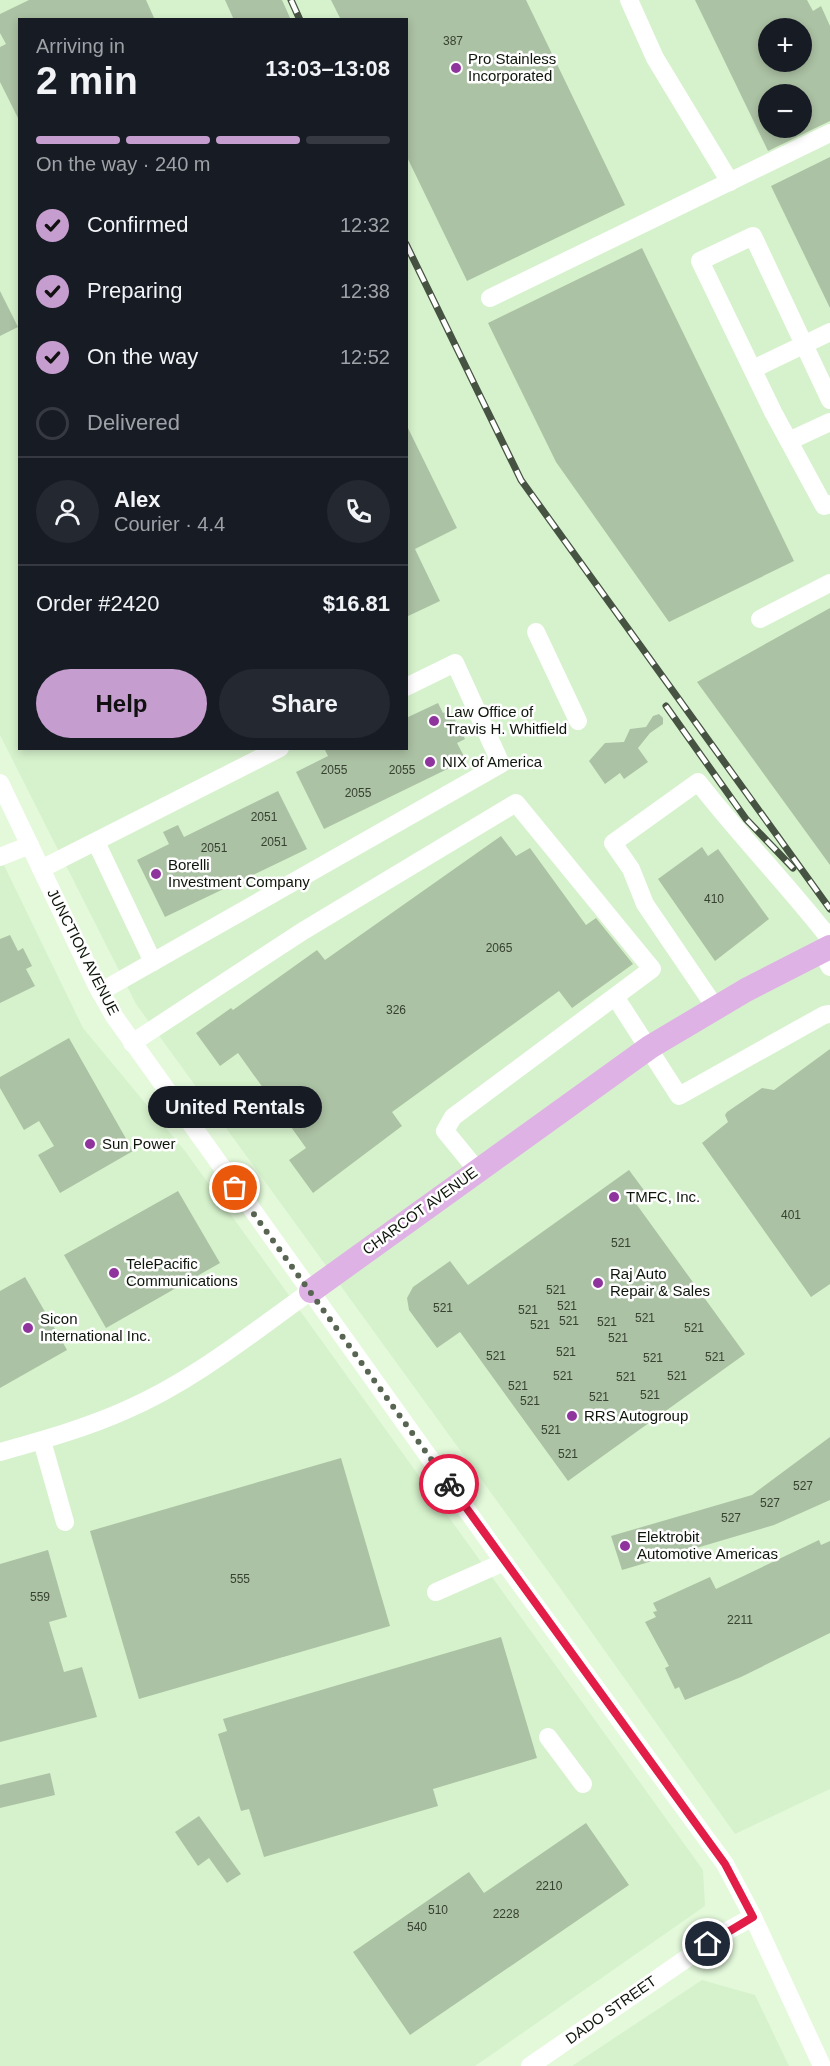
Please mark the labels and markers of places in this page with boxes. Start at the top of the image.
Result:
place label: Pro Stainless Incorporated [468,50,556,84]
marker: Pro Stainless Incorporated [449,61,463,75]
place label: Law Office of Travis H. Whitfield [446,703,567,737]
marker: Law Office of Travis H. Whitfield [427,714,441,728]
place label: NIX of America [442,753,543,770]
marker: NIX of America [423,755,437,769]
place label: Borelli Investment Company [168,856,310,890]
marker: Borelli Investment Company [149,867,163,881]
callout: United Rentals [148,1086,322,1128]
place label: Sun Power [102,1135,175,1152]
marker: Sun Power [83,1137,97,1151]
pin [209,1162,260,1213]
place label: TMFC, Inc. [626,1188,700,1205]
marker: TMFC, Inc. [607,1190,621,1204]
place label: TelePacific Communications [126,1255,238,1289]
place label: Raj Auto Repair & Sales [610,1265,710,1299]
marker: TelePacific Communications [107,1266,121,1280]
marker: Raj Auto Repair & Sales [591,1276,605,1290]
place label: Sicon International Inc. [40,1310,151,1344]
marker: Sicon International Inc. [21,1321,35,1335]
place label: RRS Autogroup [584,1407,688,1424]
marker: RRS Autogroup [565,1409,579,1423]
place label: Elektrobit Automotive Americas [637,1528,778,1562]
marker: Elektrobit Automotive Americas [618,1539,632,1553]
pin [682,1918,733,1969]

